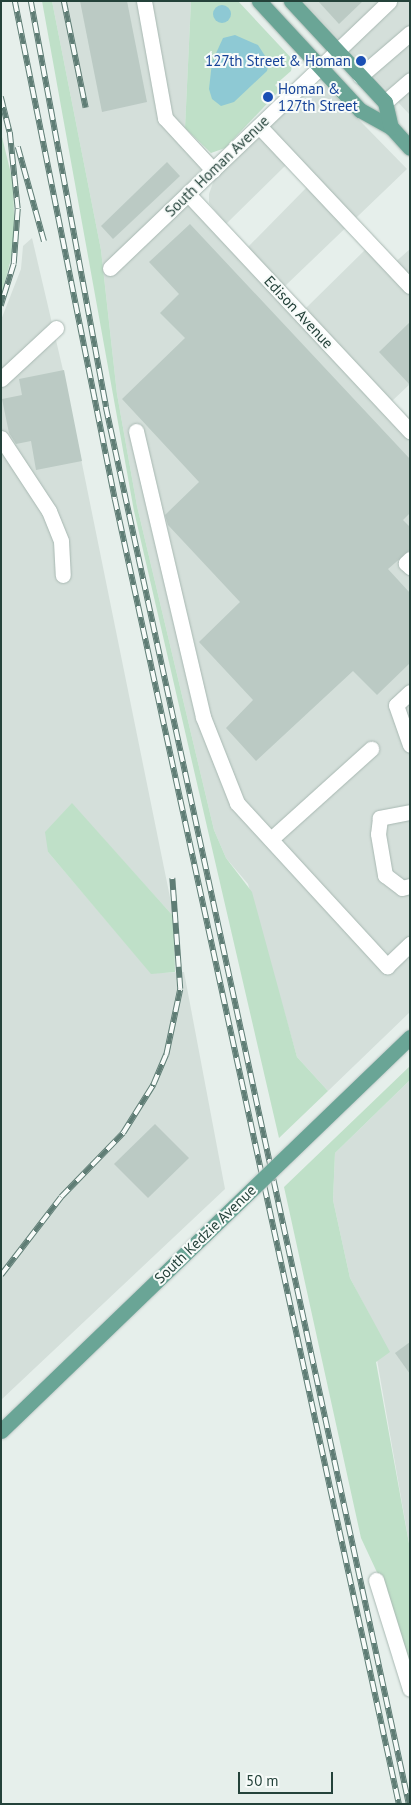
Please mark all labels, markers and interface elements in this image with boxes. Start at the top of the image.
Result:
place label: 127th Street & Homan [205,52,351,70]
marker: 127th Street & Homan [355,55,367,67]
place label: Homan & 127th Street [278,79,358,114]
marker: Homan & 127th Street [262,91,274,103]
street label: South Homan Avenue [161,112,273,220]
street label: Edison Avenue [261,272,337,352]
street label: South Kedzie Avenue [150,1181,260,1287]
scale bar [241,1762,336,1794]
text: 50 m [246,1771,279,1790]

